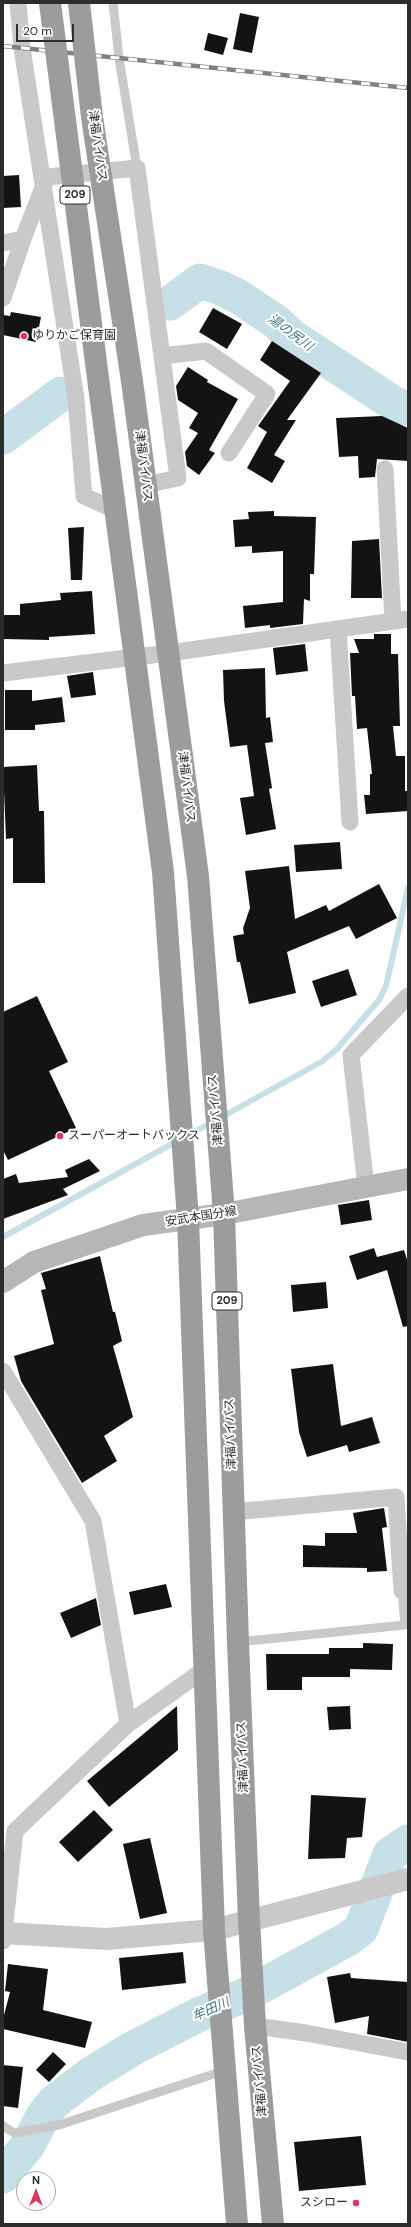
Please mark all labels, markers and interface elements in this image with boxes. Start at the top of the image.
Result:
scale bar [18,16,76,42]
text: 20 m [23,23,52,39]
street label: 津福バイパス [85,109,109,183]
road number: 209 [60,186,90,204]
water label: 湯の尻川 [264,311,316,355]
place label: ゆりかご保育園 [32,329,116,343]
marker: ゆりかご保育園 [19,331,29,341]
street label: 津福バイパス [131,429,155,503]
street label: 津福バイパス [174,750,198,824]
street label: 津福バイパス [206,1074,226,1146]
place label: スーパーオートバックス [68,1129,200,1143]
marker: スーパーオートバックス [55,1131,65,1141]
street label: 安武本国分線 [164,1204,238,1230]
road number: 209 [212,1292,242,1310]
street label: 津福バイパス [223,1398,239,1470]
street label: 津福バイパス [235,1721,251,1793]
water label: 牟田川 [190,1995,232,2025]
street label: 津福バイパス [250,2045,270,2117]
north arrow [16,2171,56,2211]
text: N [32,2173,40,2187]
place label: スシロー [300,2196,348,2210]
marker: スシロー [351,2198,361,2208]

